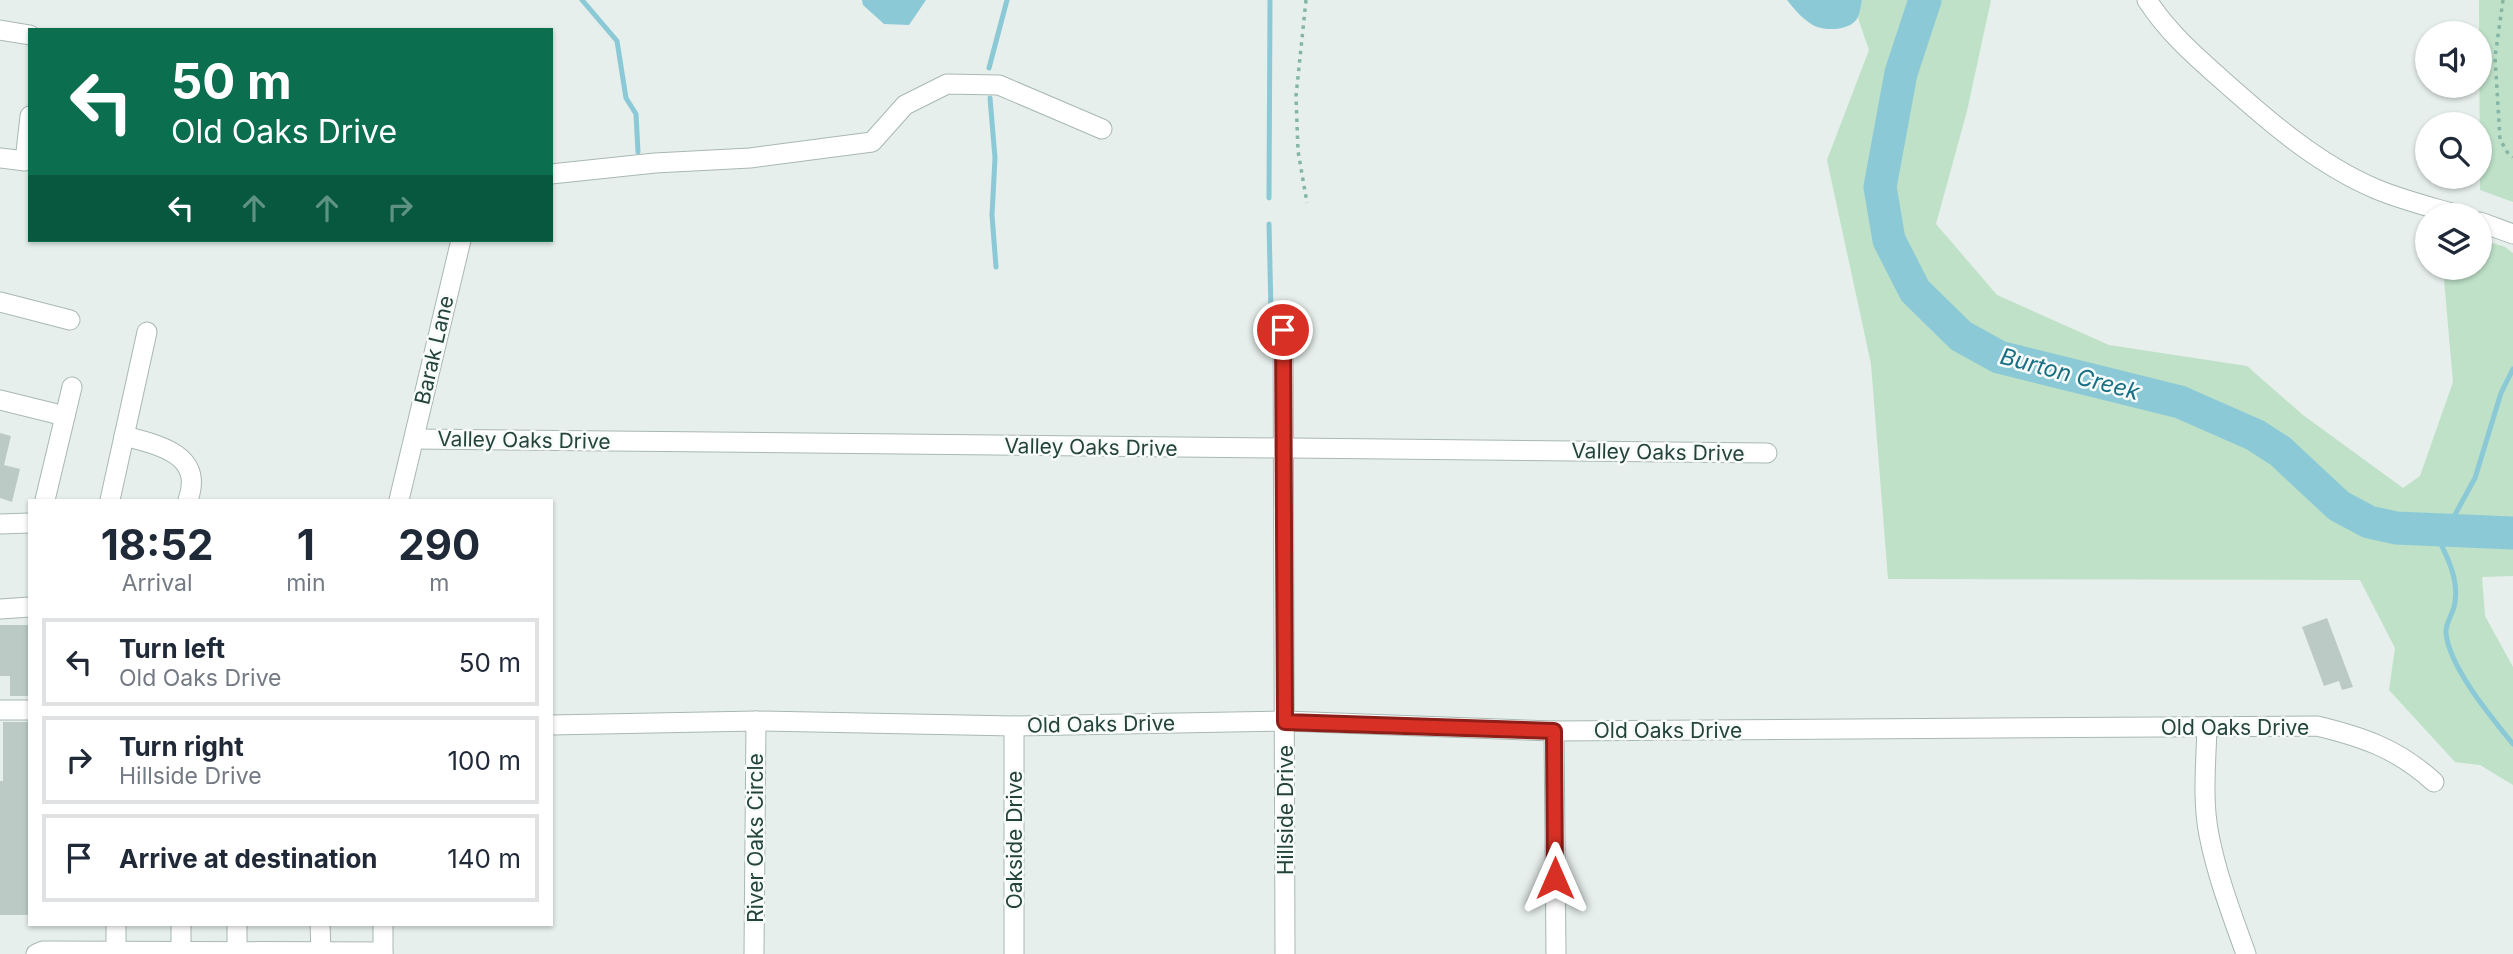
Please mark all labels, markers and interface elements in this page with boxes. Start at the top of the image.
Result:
map controls [2415,21,2492,280]
button: sound [2415,21,2492,98]
text: 50 m [171,52,292,111]
icon: left [56,56,147,147]
text: Old Oaks Drive [171,112,397,151]
button: search [2415,112,2492,189]
icon: left [162,189,200,227]
icon: ahead [235,189,273,227]
icon: ahead [308,189,346,227]
icon: right [381,189,419,227]
button: layers [2415,203,2492,280]
street label: Barak Lane [409,293,459,407]
pin [1253,300,1313,360]
icon: arrive [1264,311,1302,349]
water label: Burton Creek [1997,342,2143,406]
street label: Valley Oaks Drive [437,426,611,454]
street label: Valley Oaks Drive [1004,433,1178,461]
street label: Valley Oaks Drive [1571,438,1745,466]
text: 18:52 [101,519,213,570]
text: 1 [297,519,315,570]
text: 290 [398,519,480,570]
text: Arrival [122,569,192,597]
text: min [286,569,326,597]
text: m [429,569,449,597]
text: Turn left [119,633,225,664]
icon: left [60,643,98,681]
text: 50 m [459,647,521,678]
text: Old Oaks Drive [119,664,282,692]
street label: Old Oaks Drive [1027,710,1175,738]
street label: Old Oaks Drive [2161,715,2309,740]
street label: Old Oaks Drive [1594,718,1742,743]
text: Turn right [119,731,244,762]
icon: right [60,741,98,779]
text: 100 m [448,745,521,776]
street label: Hillside Drive [1273,745,1298,875]
street label: River Oaks Circle [743,753,768,923]
text: Hillside Drive [119,762,262,790]
street label: Oakside Drive [1002,771,1027,909]
icon: arrive [60,839,98,877]
position arrow [1518,841,1592,915]
text: Arrive at destination [119,843,378,874]
text: 140 m [447,843,521,874]

